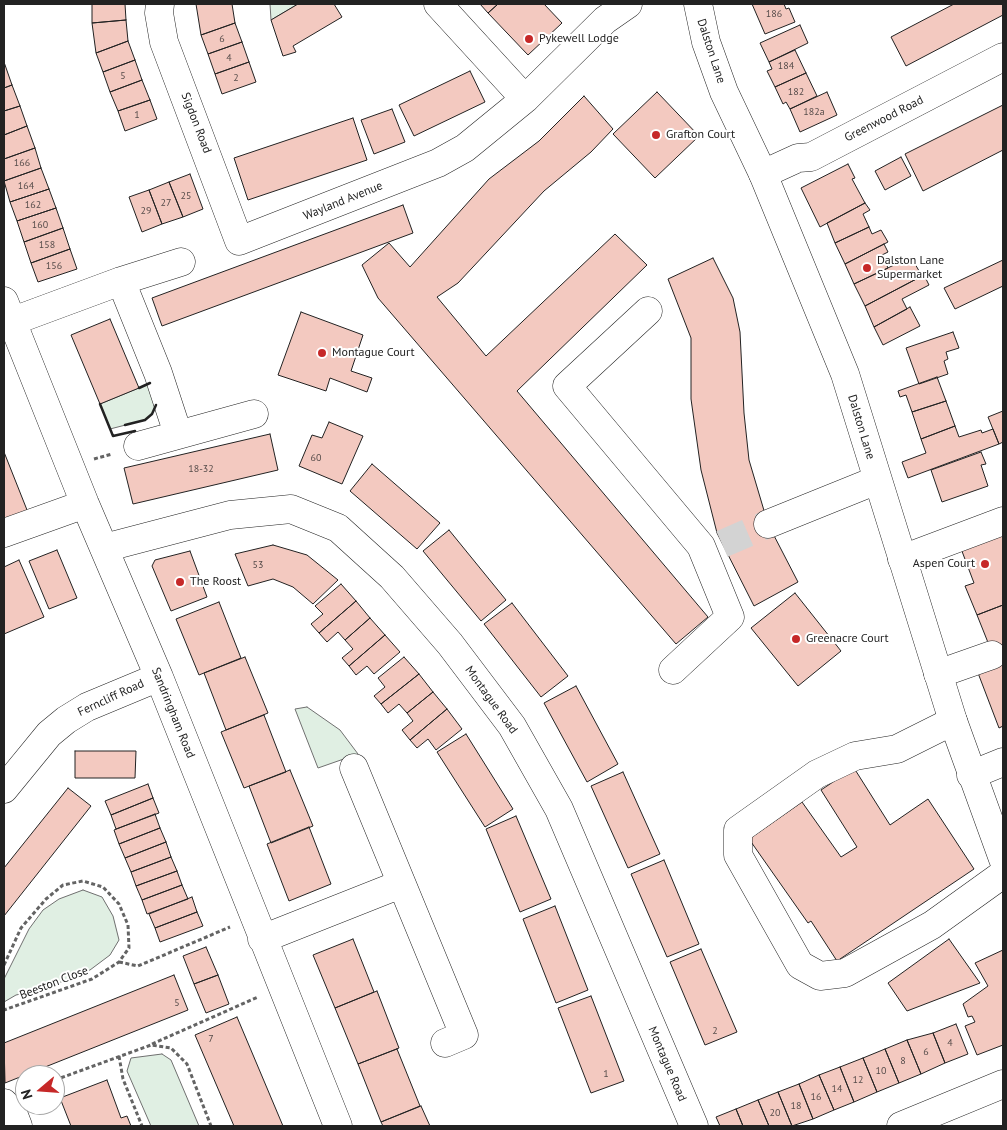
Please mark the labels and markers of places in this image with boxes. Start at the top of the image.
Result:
place label: Pykewell Lodge [539,32,619,46]
marker: Pykewell Lodge [523,33,535,45]
place label: Grafton Court [666,128,735,142]
marker: Grafton Court [650,129,662,141]
place label: Dalston Lane Supermarket [877,254,944,282]
marker: Dalston Lane Supermarket [861,262,873,274]
place label: Montague Court [332,346,415,360]
marker: Montague Court [316,347,328,359]
place label: Aspen Court [913,557,975,571]
marker: Aspen Court [979,558,991,570]
place label: The Roost [190,575,241,589]
marker: The Roost [174,576,186,588]
place label: Greenacre Court [806,632,889,646]
marker: Greenacre Court [790,633,802,645]

